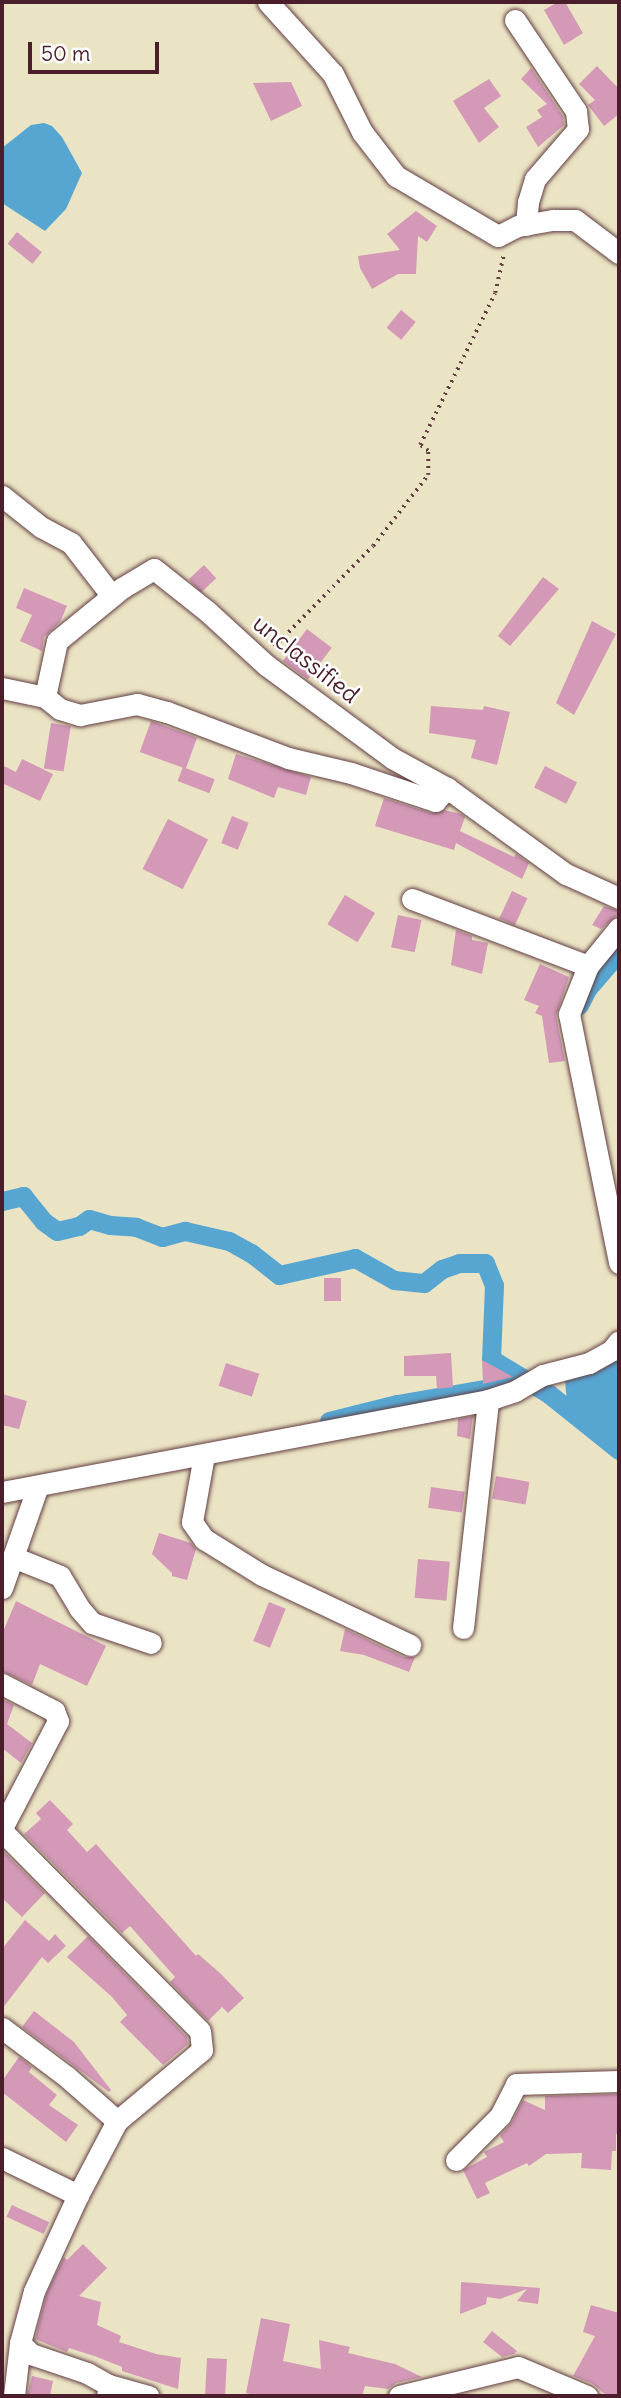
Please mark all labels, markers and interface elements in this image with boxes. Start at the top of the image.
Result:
scale bar [32,28,163,72]
text: 50 m [41,40,90,67]
street label: unclassified [247,609,365,709]

